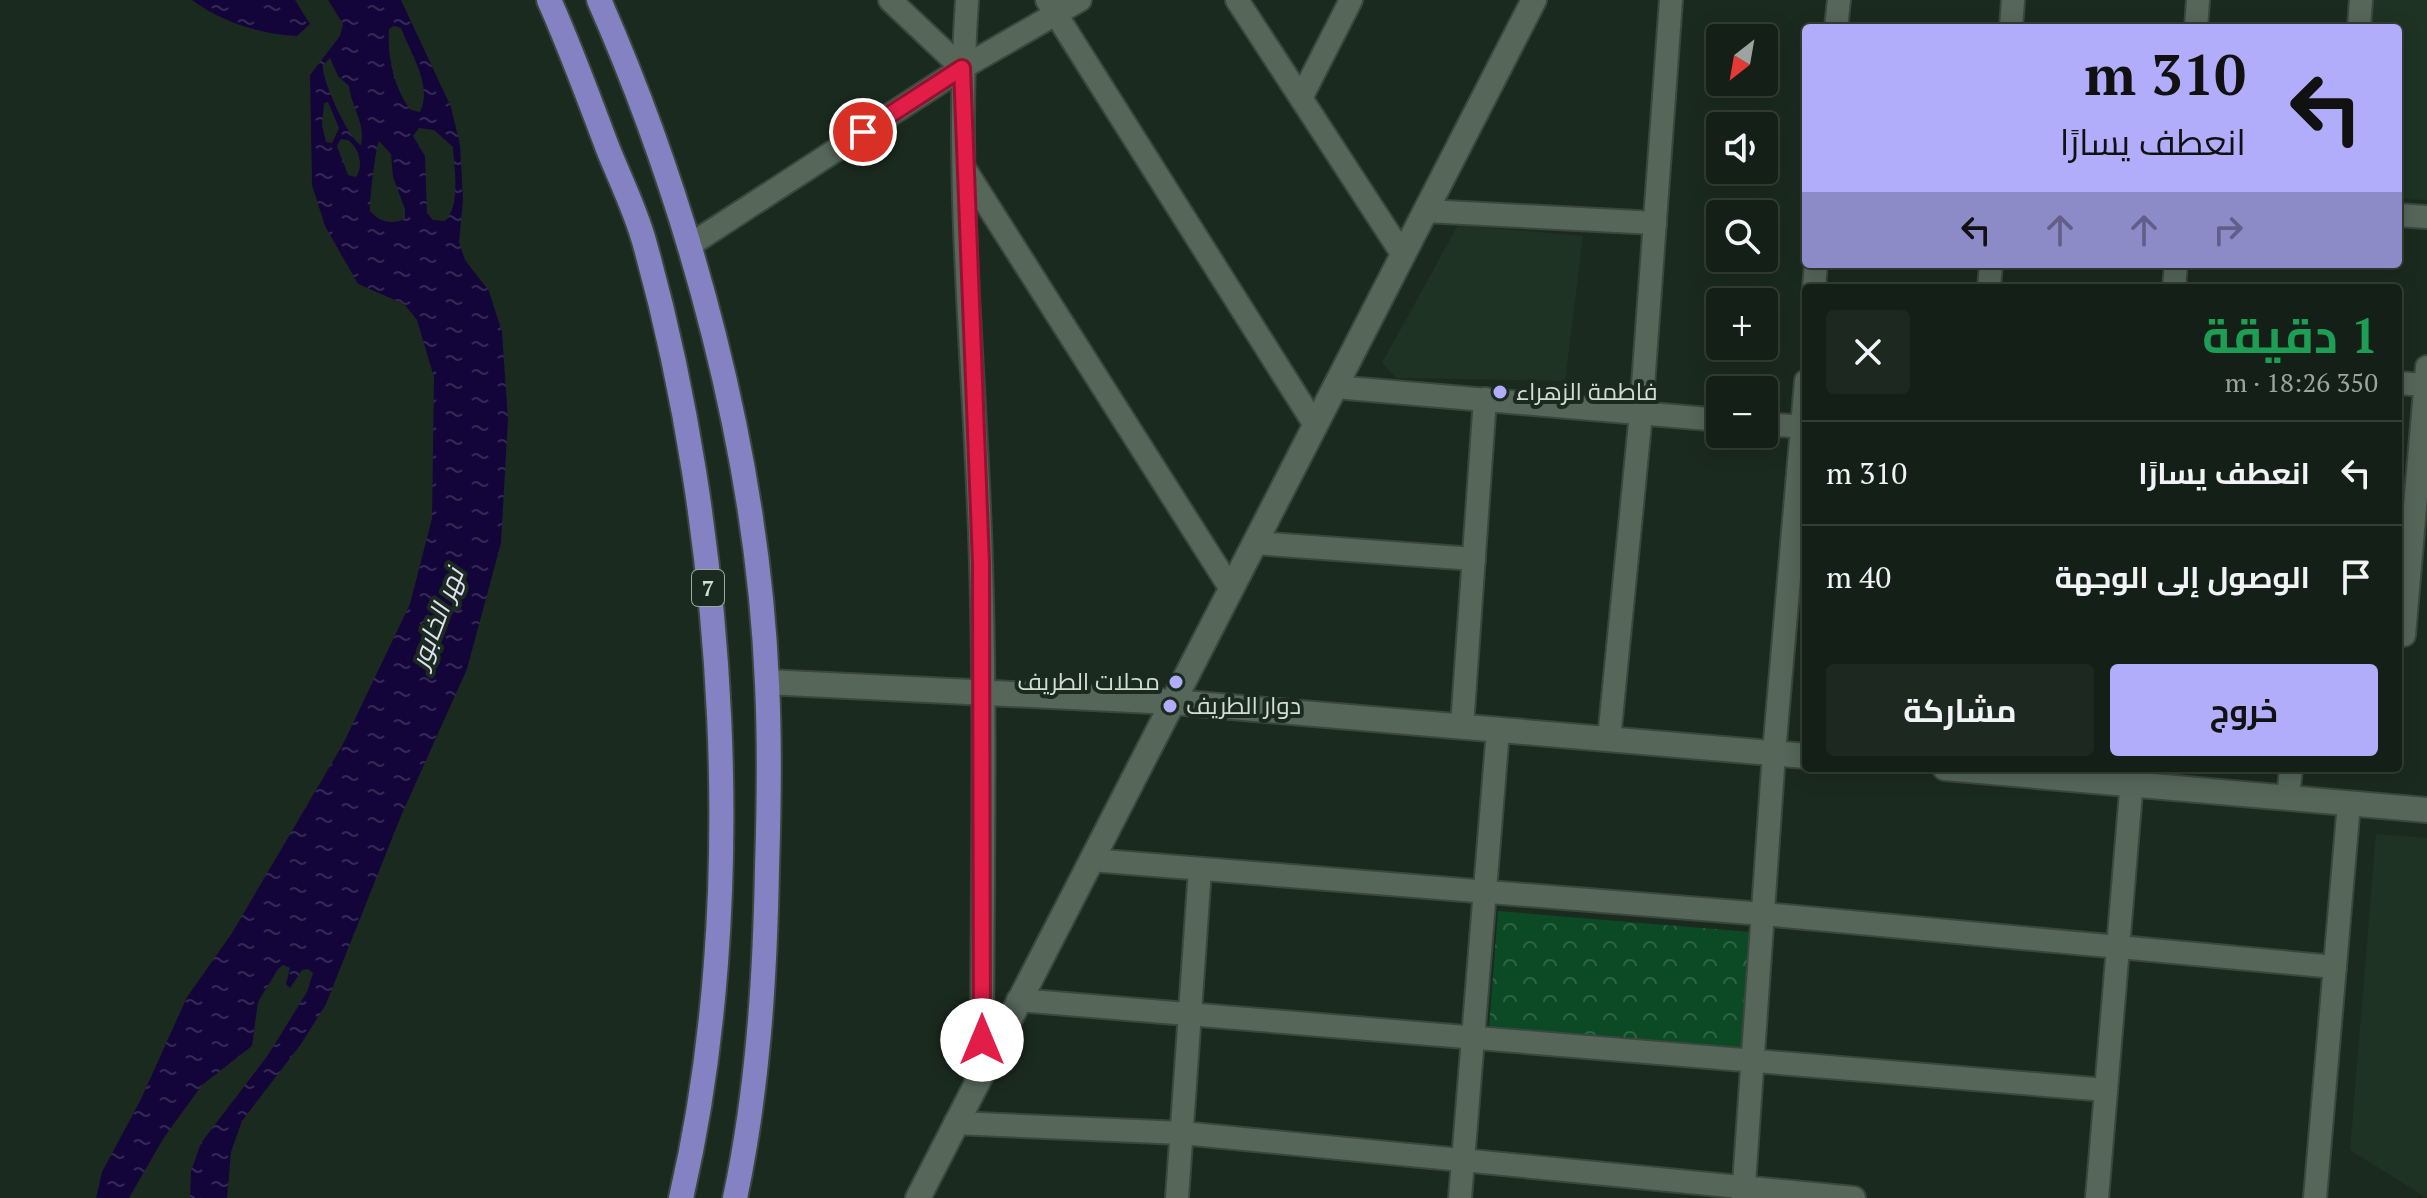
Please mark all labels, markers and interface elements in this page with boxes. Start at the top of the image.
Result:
north arrow [1706,24,1778,96]
map controls [1706,24,1778,448]
text: 310 m [2084,37,2246,111]
icon: left [2274,56,2378,160]
pin [829,98,897,166]
icon: arrive [841,110,885,154]
button: sound [1706,112,1778,184]
text: انعطف يسارًا [2060,118,2246,165]
button: search [1706,200,1778,272]
icon: left [1954,208,1998,252]
icon: ahead [2038,208,2082,252]
icon: ahead [2122,208,2166,252]
icon: right [2206,208,2250,252]
button: + [1706,288,1778,360]
text: 1 دقيقة [2202,303,2378,367]
button: close [1826,310,1910,394]
text: 350 m · 18:26 [2225,365,2378,399]
place label: فاطمة الزهراء [1516,375,1657,407]
button: − [1706,376,1778,448]
marker: فاطمة الزهراء [1491,383,1509,401]
icon: left [2334,451,2378,495]
text: 310 m [1826,453,1907,493]
text: انعطف يسارًا [2138,453,2310,493]
icon: arrive [2334,555,2378,599]
text: 40 m [1826,557,1891,597]
text: الوصول إلى الوجهة [2055,557,2310,597]
water label: نهر الخابور [400,560,472,675]
road number: 7 [692,570,724,606]
button: مشاركة [1826,664,2094,756]
button: خروج [2110,664,2378,756]
place label: محلات الطريف [1017,665,1160,697]
marker: محلات الطريف [1167,673,1185,691]
place label: دوار الطريف [1186,689,1301,721]
marker: دوار الطريف [1161,697,1179,715]
position arrow [940,998,1024,1082]

